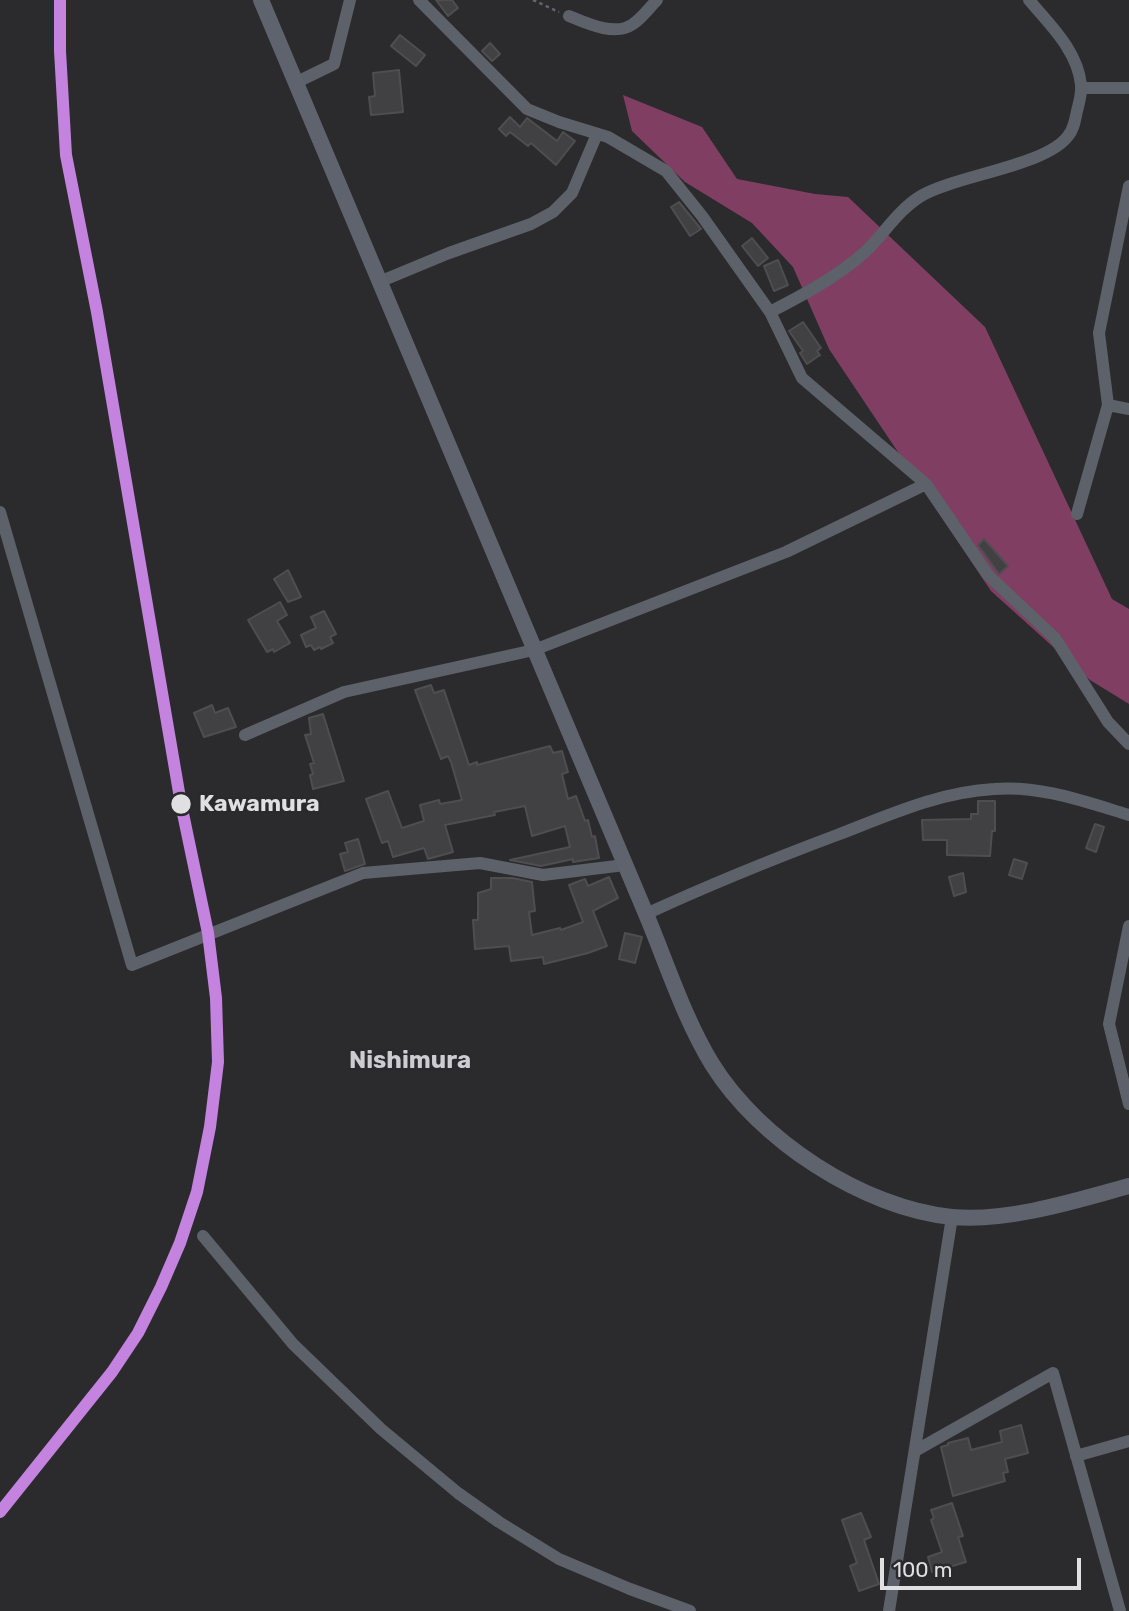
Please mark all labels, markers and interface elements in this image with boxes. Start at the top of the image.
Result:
place label: Kawamura [199,790,320,818]
marker: Kawamura [169,792,193,816]
district label: Nishimura [349,1047,471,1075]
scale bar [884,1544,1085,1588]
text: 100 m [893,1557,952,1582]

